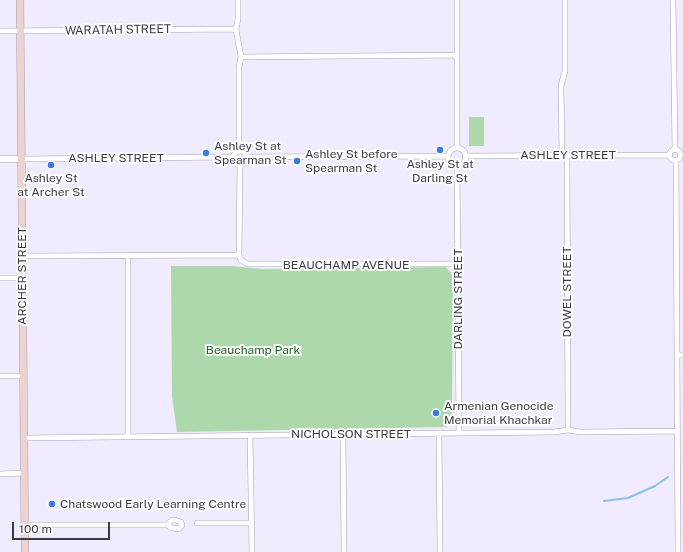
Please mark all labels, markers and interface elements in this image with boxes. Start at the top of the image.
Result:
street label: WARATAH STREET [65,22,171,38]
place label: Ashley St at Spearman St [214,139,287,167]
marker: Ashley St at Darling St [435,145,445,155]
place label: Ashley St before Spearman St [305,147,398,175]
marker: Ashley St at Spearman St [201,148,211,158]
street label: ASHLEY STREET [520,148,616,162]
street label: ASHLEY STREET [68,151,164,165]
marker: Ashley St before Spearman St [292,156,302,166]
place label: Ashley St at Darling St [406,157,474,185]
marker: Ashley St at Archer St [46,160,56,170]
place label: Ashley St at Archer St [17,171,85,199]
street label: ARCHER STREET [15,227,29,325]
street label: DOWEL STREET [560,246,574,338]
street label: DARLING STREET [451,248,465,350]
street label: BEAUCHAMP AVENUE [283,258,409,272]
park label: Beauchamp Park [206,343,300,357]
place label: Armenian Genocide Memorial Khachkar [444,399,553,427]
marker: Armenian Genocide Memorial Khachkar [431,408,441,418]
street label: NICHOLSON STREET [291,427,411,441]
place label: Chatswood Early Learning Centre [60,497,246,511]
marker: Chatswood Early Learning Centre [47,499,57,509]
scale bar [14,514,112,540]
text: 100 m [19,522,52,536]

